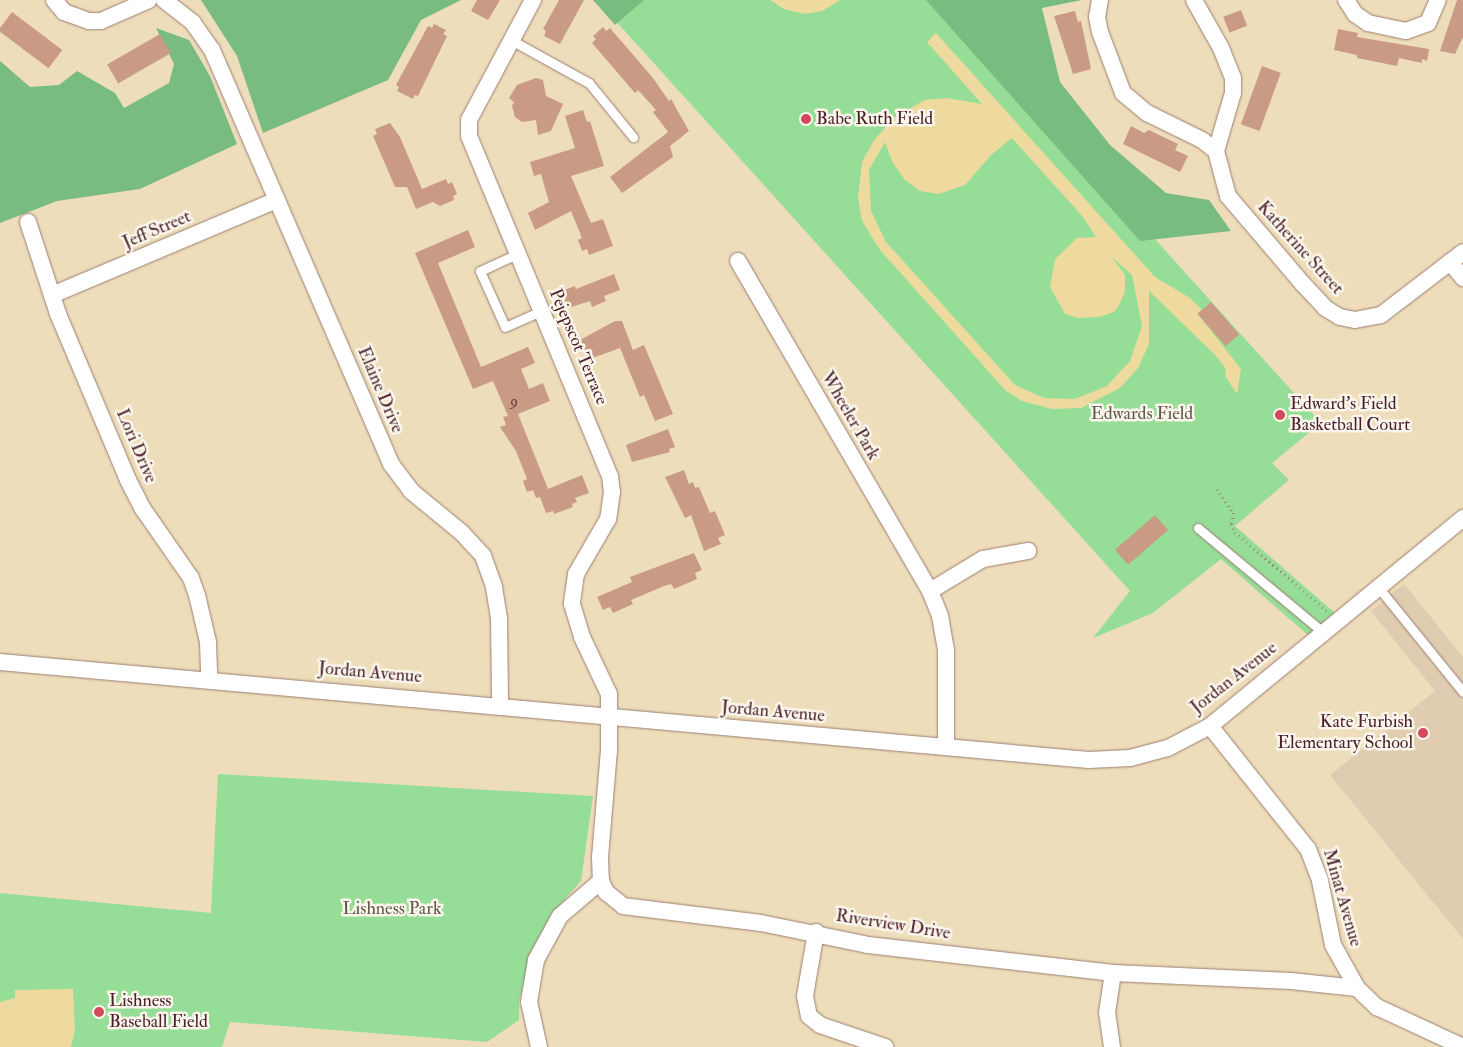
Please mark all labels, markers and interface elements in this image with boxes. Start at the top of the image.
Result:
place label: Babe Ruth Field [816,108,933,130]
marker: Babe Ruth Field [800,113,812,125]
street label: Katherine Street [1252,197,1348,299]
street label: Jeff Street [120,206,194,254]
street label: Pejepscot Terrace [544,286,612,408]
street label: Elaine Drive [352,344,408,436]
street label: Wheeler Park [816,368,884,464]
house number: 9 [510,393,518,411]
place label: Edward's Field Basketball Court [1290,394,1410,436]
park label: Edwards Field [1091,403,1193,425]
street label: Lori Drive [111,406,161,486]
marker: Edward's Field Basketball Court [1274,409,1286,421]
street label: Jordan Avenue [1187,638,1281,718]
street label: Jordan Avenue [317,658,423,688]
street label: Jordan Avenue [720,697,826,727]
place label: Kate Furbish Elementary School [1277,712,1413,754]
marker: Kate Furbish Elementary School [1417,727,1429,739]
street label: Minat Avenue [1318,847,1366,949]
park label: Lishness Park [342,898,442,920]
street label: Riverview Drive [834,905,952,945]
place label: Lishness Baseball Field [109,991,208,1034]
marker: Lishness Baseball Field [93,1006,105,1018]

